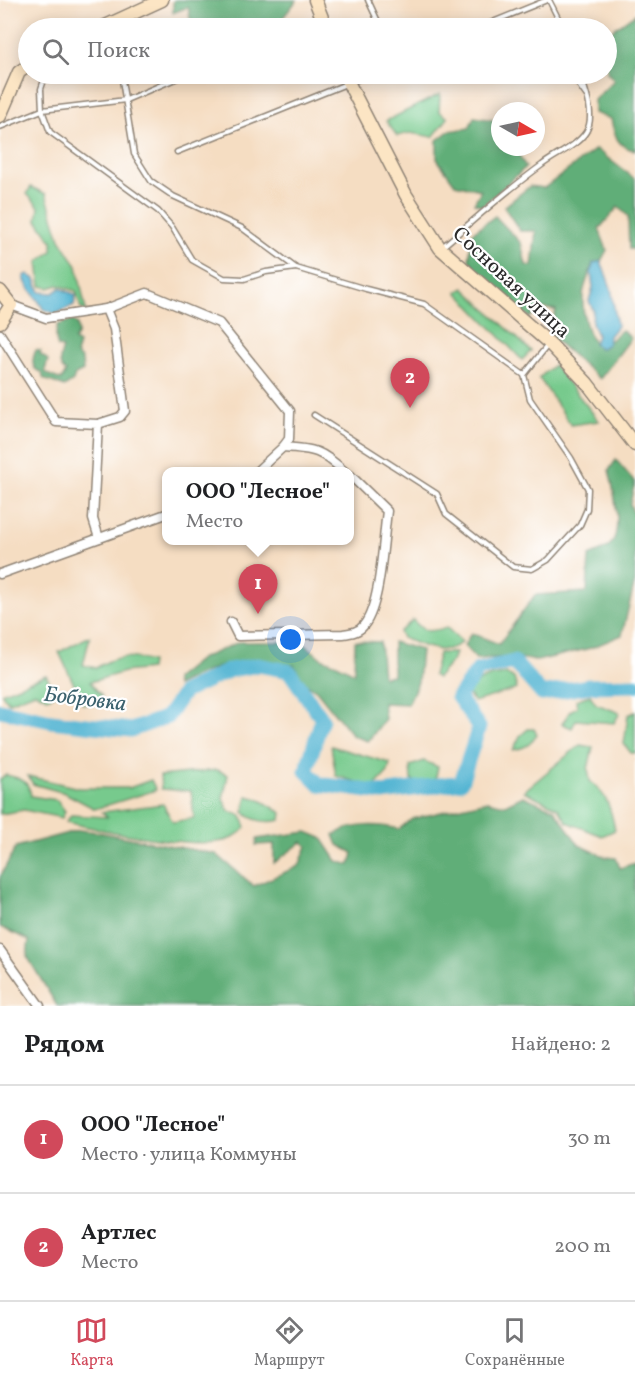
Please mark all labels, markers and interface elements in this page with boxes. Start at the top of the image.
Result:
search box [18,18,617,84]
icon: search [39,35,72,68]
text: Поиск [87,36,150,67]
north arrow [491,102,545,156]
street label: Сосновая улица [445,220,577,346]
pin: 2 [390,358,430,408]
popup [162,467,354,545]
text: ООО "Лесное" [186,477,330,508]
text: Место [186,508,243,536]
pin: 1 [238,564,278,614]
your location [276,625,305,654]
water label: Бобровка [42,680,128,720]
text: Рядом [24,1027,104,1063]
text: Найдено: 2 [511,1031,611,1059]
text: ООО "Лесное" [81,1110,225,1141]
text: 1 [39,1125,48,1153]
text: 30 m [567,1125,611,1153]
text: Место · улица Коммуны [81,1141,297,1169]
text: Артлес [81,1218,157,1249]
text: 2 [38,1233,49,1261]
text: 200 m [554,1233,611,1261]
text: Место [81,1249,138,1277]
tab: Карта [70,1314,114,1372]
tab: Маршрут [254,1314,325,1372]
tab: Сохранённые [465,1314,565,1372]

